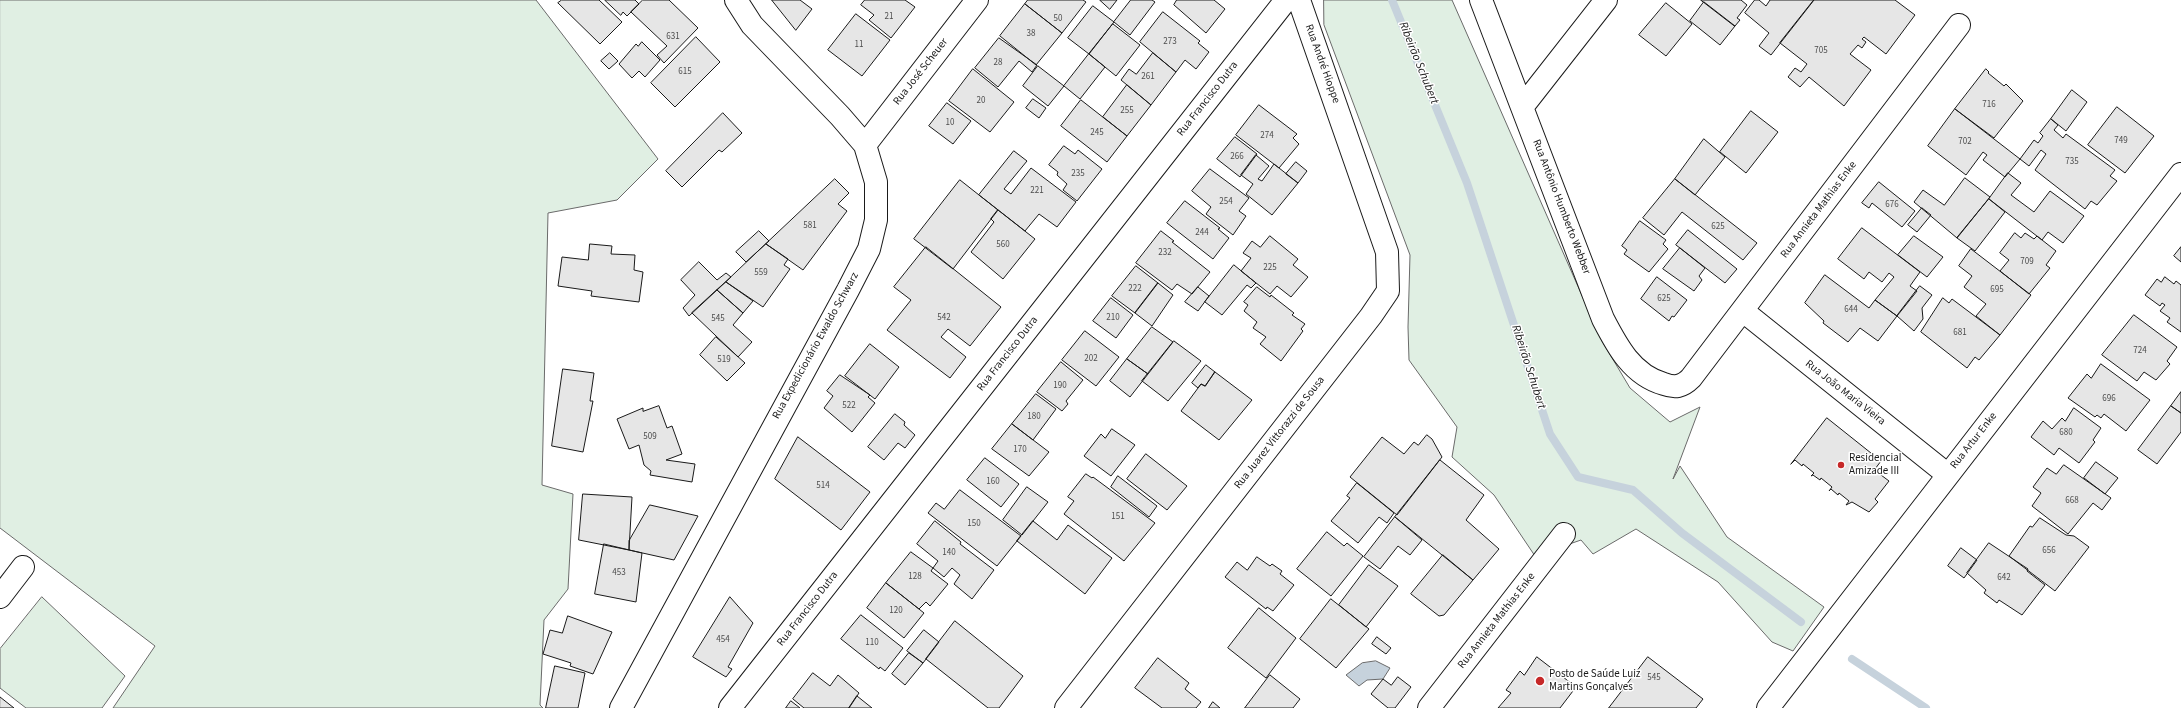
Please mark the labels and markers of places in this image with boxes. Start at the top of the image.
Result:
place label: Residencial Amizade III [1849,452,1902,478]
marker: Residencial Amizade III [1836,460,1846,470]
place label: Posto de Saúde Luiz Martins Gonçalves [1549,668,1641,694]
marker: Posto de Saúde Luiz Martins Gonçalves [1534,675,1546,687]

